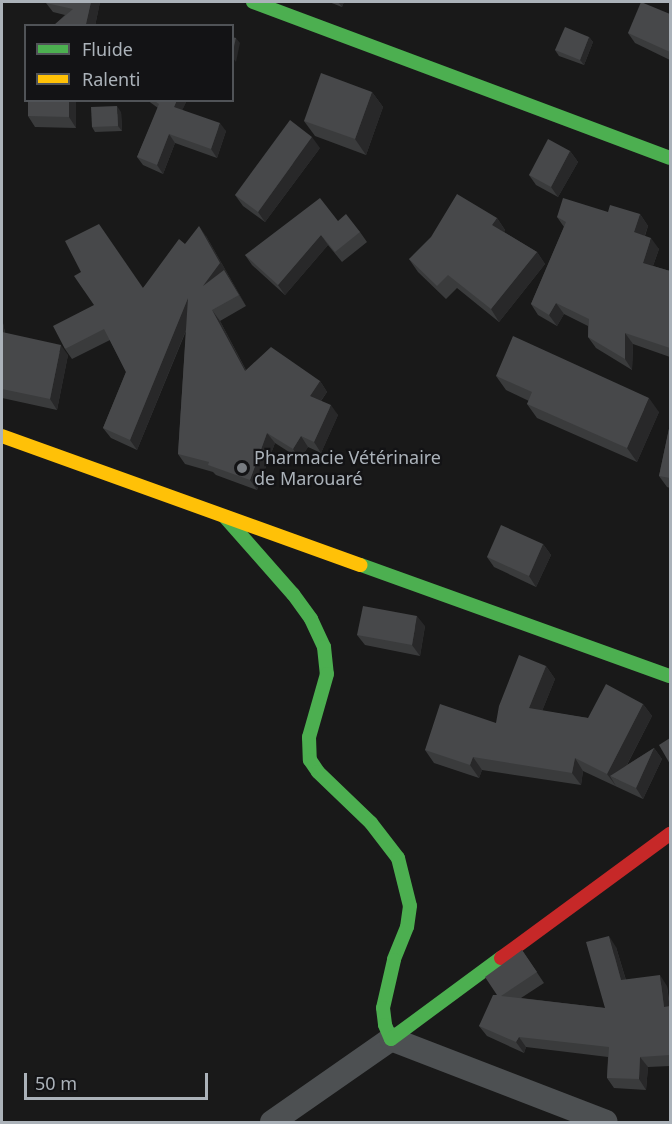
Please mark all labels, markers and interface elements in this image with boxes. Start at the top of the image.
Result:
legend [24,24,234,102]
text: Fluide [82,37,133,61]
text: Ralenti [82,67,140,91]
place label: Pharmacie Vétérinaire de Marouaré [254,447,441,490]
marker: Pharmacie Vétérinaire de Marouaré [235,461,249,475]
scale bar [27,1061,212,1099]
text: 50 m [35,1071,77,1095]

